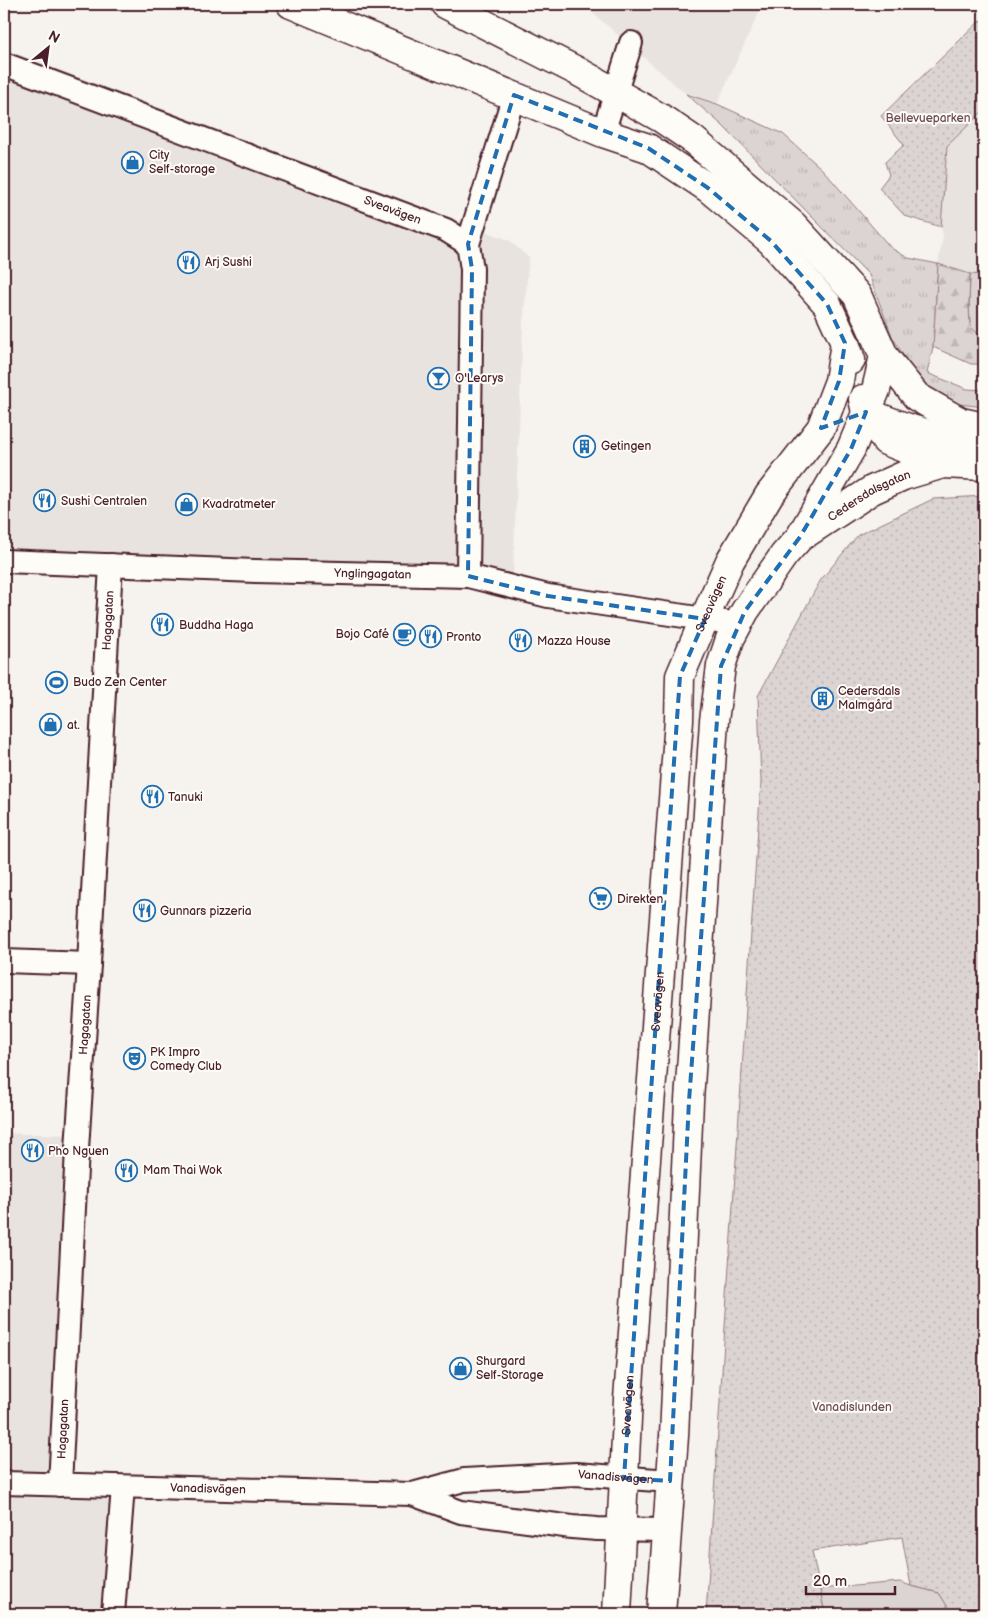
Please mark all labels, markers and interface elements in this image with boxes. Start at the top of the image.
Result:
north arrow [22,22,72,72]
text: N [45,27,63,47]
park label: Bellevueparken [886,111,971,126]
place label: City Self-storage [149,148,215,177]
shop icon: City Self-storage [121,150,145,174]
street label: Sveavägen [362,193,423,228]
restaurant icon: Arj Sushi [177,250,201,274]
place label: Arj Sushi [205,255,252,270]
bar icon: O'Learys [427,366,451,390]
place label: O'Learys [455,371,504,386]
building icon: Getingen [573,434,597,458]
place label: Getingen [601,439,651,454]
street label: Cedersdalsgatan [825,467,913,525]
restaurant icon: Sushi Centralen [33,489,57,513]
shop icon: Kvadratmeter [174,492,198,516]
place label: Sushi Centralen [61,494,147,509]
place label: Kvadratmeter [202,497,276,512]
street label: Ynglingagatan [333,566,412,583]
street label: Sveavägen [693,573,731,634]
street label: Hagagatan [99,590,118,651]
restaurant icon: Buddha Haga [151,613,175,637]
place label: Buddha Haga [179,618,254,633]
cafe icon: Bojo Café [393,622,417,646]
restaurant icon: Pronto [418,625,442,649]
place label: Bojo Café [335,627,389,642]
restaurant icon: Mazza House [509,629,533,653]
place label: Pronto [446,630,482,645]
place label: Mazza House [537,634,611,649]
sports icon: Budo Zen Center [45,670,69,694]
place label: Budo Zen Center [73,675,167,690]
place label: Cedersdals Malmgård [838,684,900,713]
building icon: Cedersdals Malmgård [810,686,834,710]
shop icon: at. [39,713,63,737]
place label: at. [67,718,80,733]
restaurant icon: Tanuki [140,785,164,809]
place label: Tanuki [168,790,203,805]
supermarket icon: Direkten [589,887,613,911]
place label: Direkten [617,892,663,907]
restaurant icon: Gunnars pizzeria [132,899,156,923]
place label: Gunnars pizzeria [160,904,252,919]
street label: Sveavägen [649,971,668,1032]
street label: Hagagatan [76,994,95,1055]
place label: PK Impro Comedy Club [150,1045,222,1074]
theatre icon: PK Impro Comedy Club [122,1047,146,1071]
restaurant icon: Pho Nguen [20,1139,44,1163]
place label: Pho Nguen [48,1144,109,1159]
restaurant icon: Mam Thai Wok [115,1158,139,1182]
place label: Mam Thai Wok [143,1163,222,1178]
place label: Shurgard Self-Storage [476,1354,544,1383]
shop icon: Shurgard Self-Storage [448,1356,472,1380]
street label: Sveavägen [619,1375,638,1436]
street label: Hagagatan [54,1399,72,1459]
park label: Vanadislunden [812,1400,892,1415]
street label: Vanadisvägen [577,1467,654,1488]
street label: Vanadisvägen [170,1480,246,1498]
scale bar [806,1563,894,1595]
text: 20 m [813,1572,847,1591]

